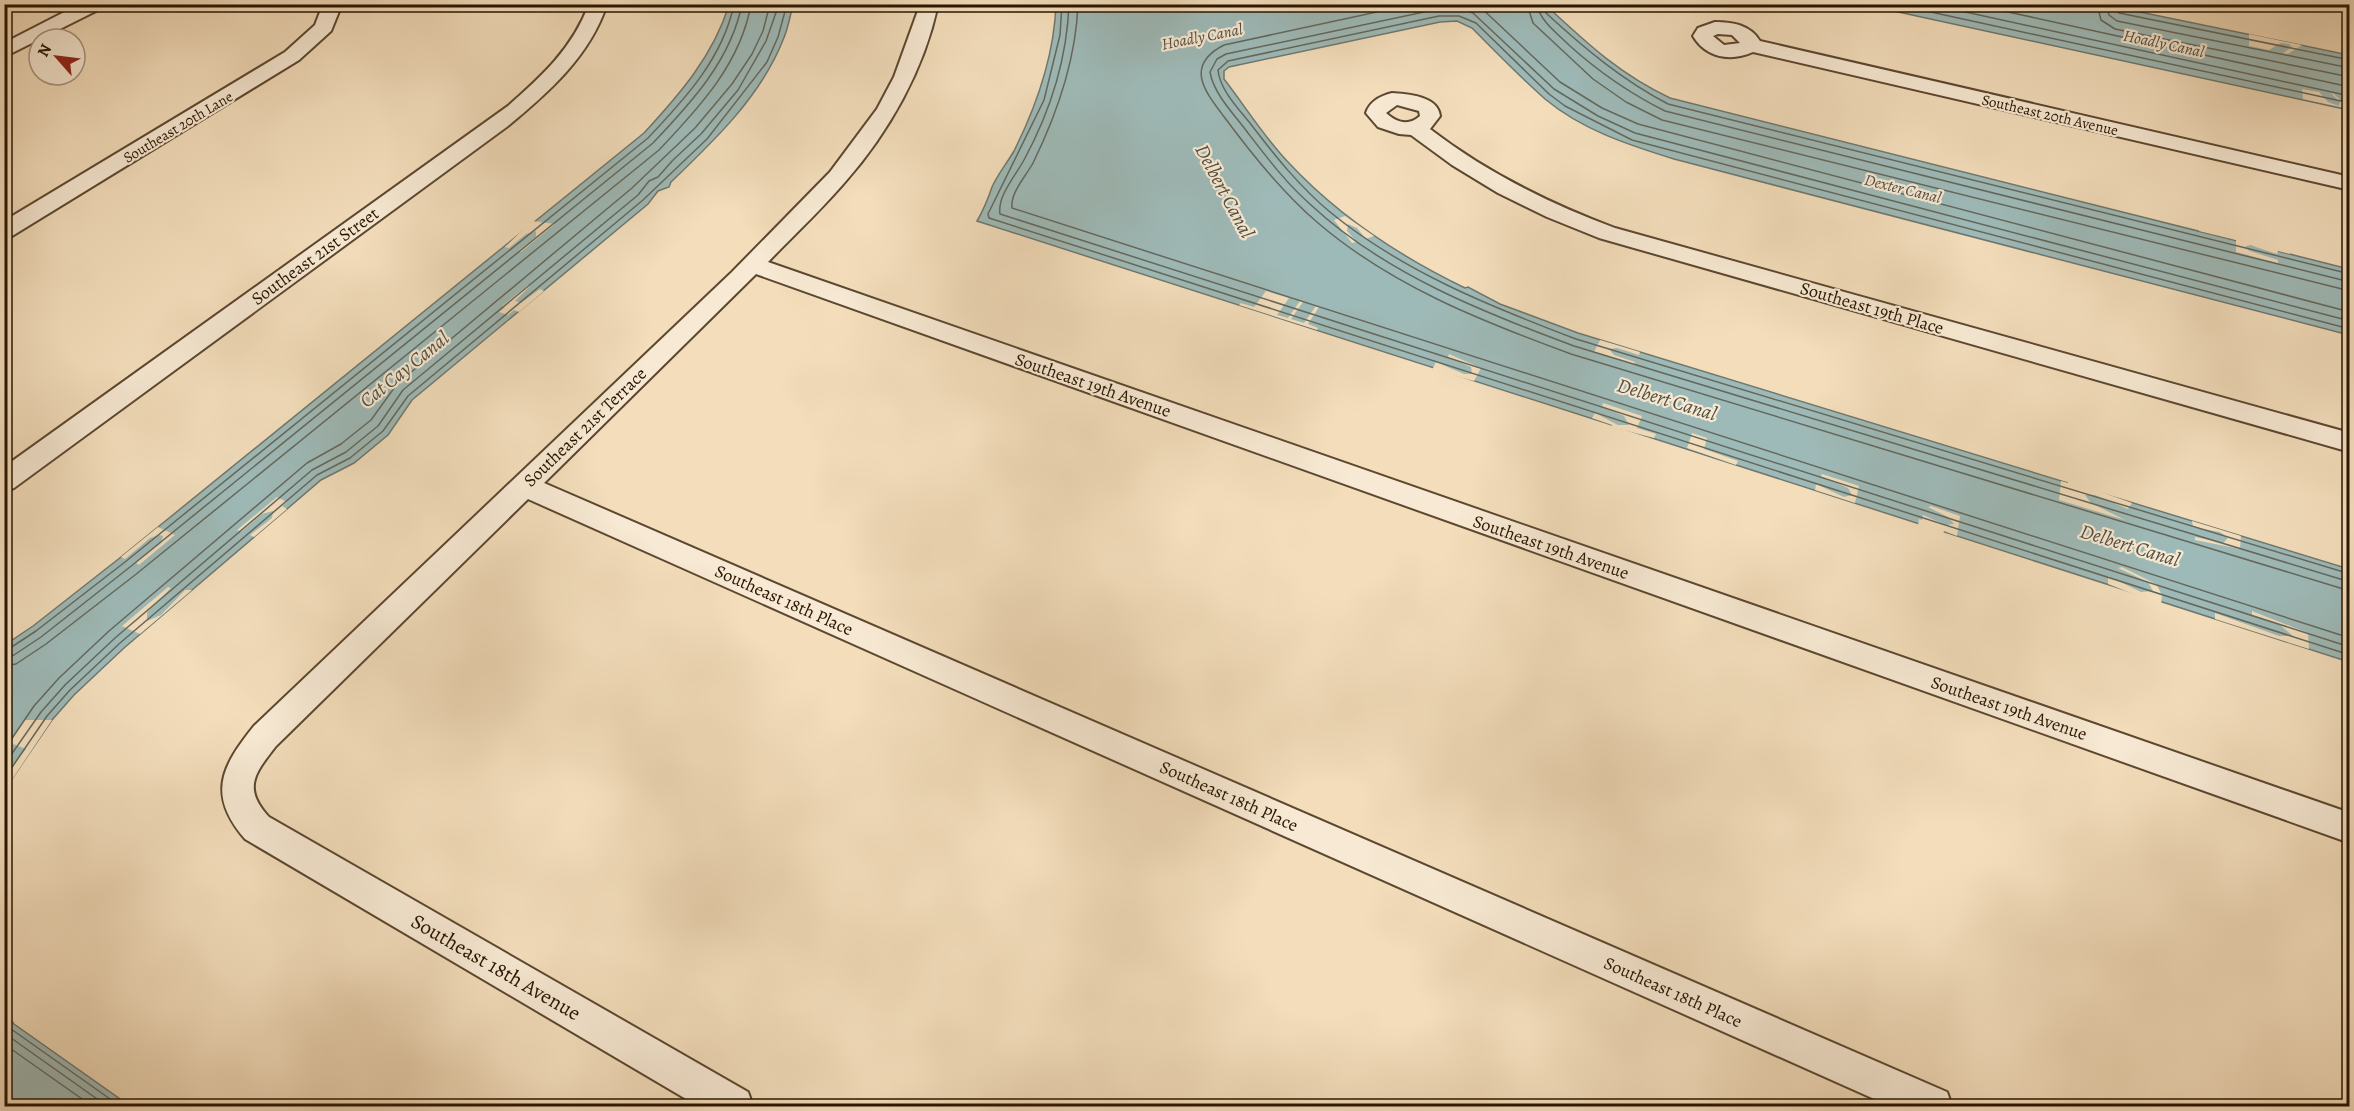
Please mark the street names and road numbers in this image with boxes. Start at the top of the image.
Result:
street label: Southeast 20th Lane [120,86,237,168]
street label: Southeast 20th Avenue [1980,90,2121,141]
street label: Southeast 21st Street [246,201,384,310]
street label: Southeast 19th Place [1797,276,1947,340]
street label: Southeast 19th Avenue [1012,347,1174,423]
street label: Southeast 21st Terrace [518,362,652,492]
street label: Southeast 19th Avenue [1470,509,1632,585]
street label: Southeast 18th Place [711,559,857,641]
street label: Southeast 19th Avenue [1928,670,2090,746]
street label: Southeast 18th Place [1156,755,1302,837]
street label: Southeast 18th Avenue [406,907,586,1027]
street label: Southeast 18th Place [1600,951,1746,1033]

